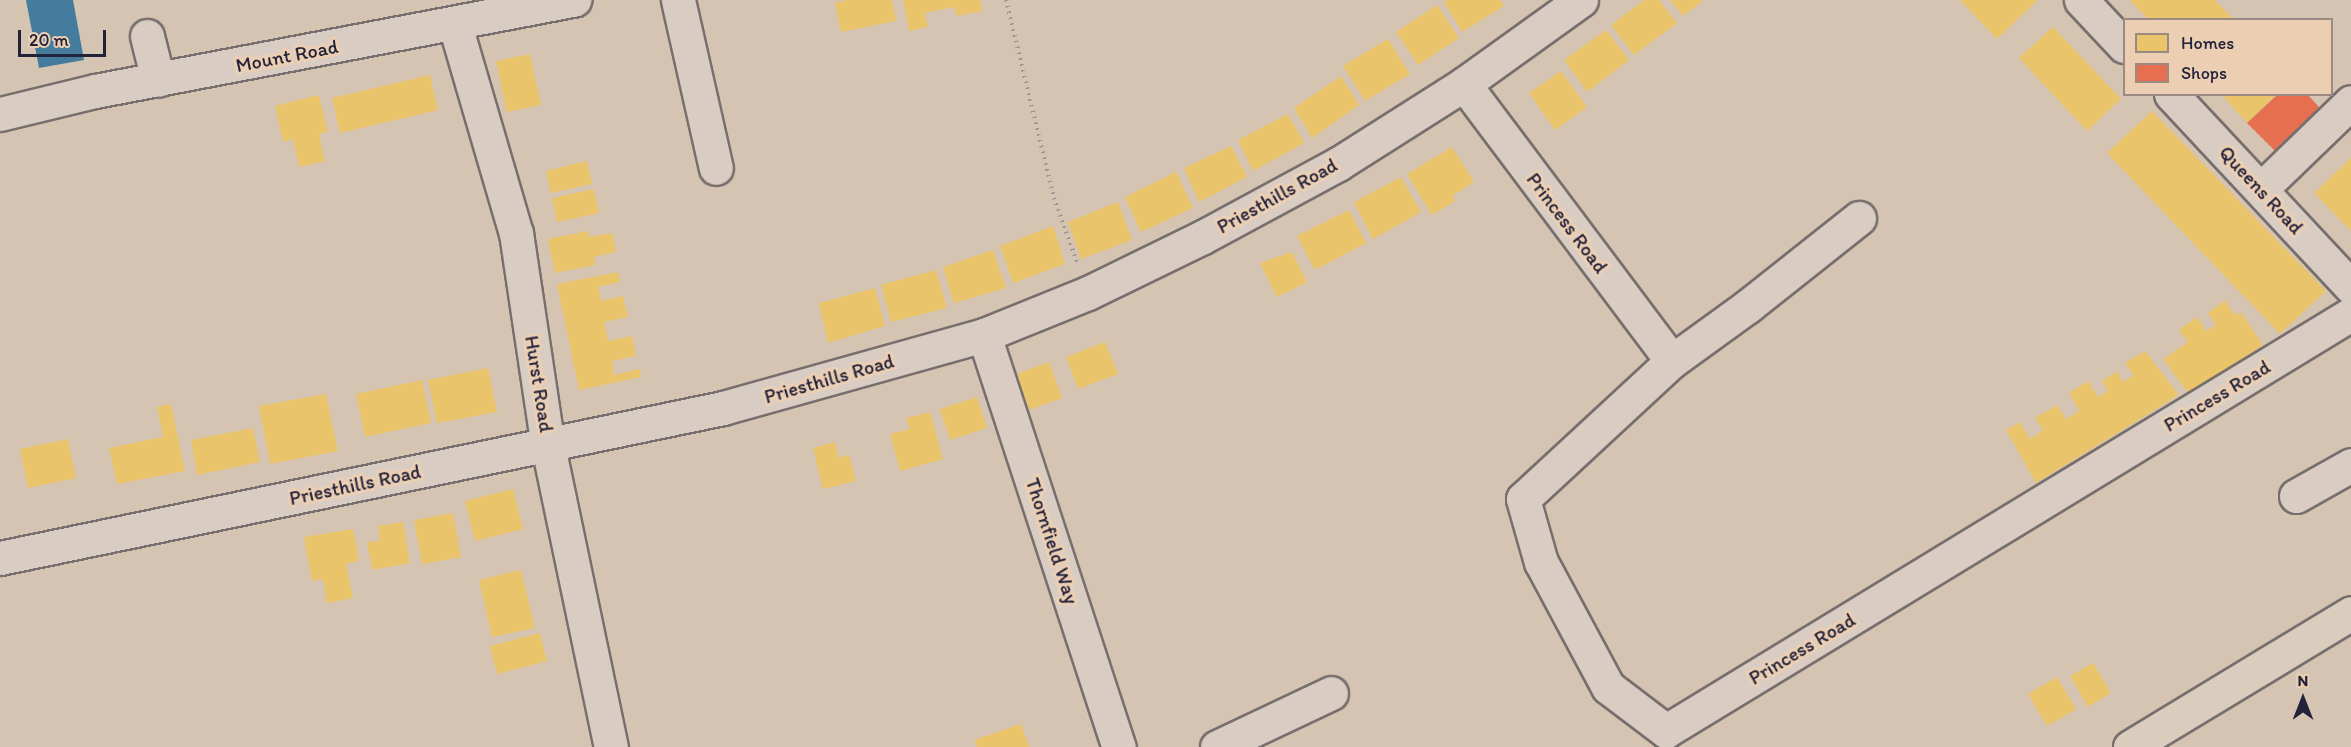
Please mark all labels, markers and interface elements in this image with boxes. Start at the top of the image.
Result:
scale bar [21,18,110,56]
legend [2123,18,2333,96]
text: 20 m [29,29,69,51]
text: Homes [2181,32,2234,54]
street label: Mount Road [234,34,340,78]
text: Shops [2181,62,2227,84]
street label: Queens Road [2214,141,2308,239]
street label: Priesthills Road [1213,153,1341,239]
street label: Princess Road [1521,168,1613,278]
street label: Hurst Road [520,334,558,434]
street label: Priesthills Road [761,349,897,409]
street label: Princess Road [2160,355,2274,437]
street label: Priesthills Road [287,459,423,511]
street label: Thornfield Way [1020,475,1084,607]
street label: Princess Road [1745,608,1859,690]
north arrow [2273,669,2333,729]
text: N [2298,671,2308,690]

